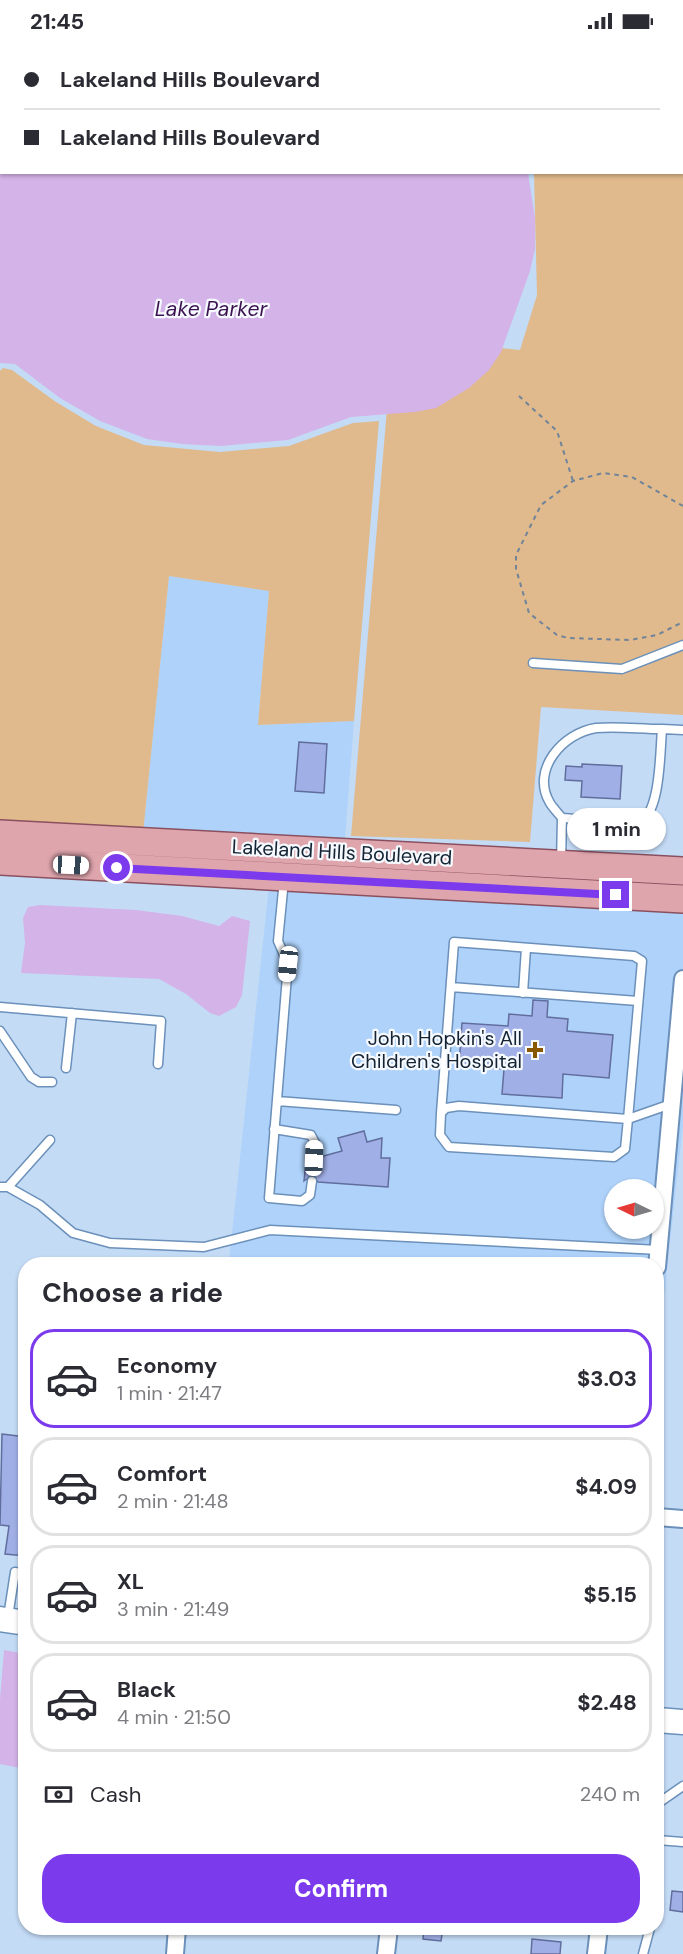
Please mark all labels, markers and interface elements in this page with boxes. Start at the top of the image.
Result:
text: 21:45 [30,7,84,36]
text: Lakeland Hills Boulevard [60,65,320,94]
text: Lakeland Hills Boulevard [60,123,320,152]
water label: Lake Parker [155,295,268,323]
callout: 1 min [566,808,666,850]
text: 1 min [592,816,641,842]
street label: Lakeland Hills Boulevard [231,833,453,871]
route start [103,854,130,881]
car [53,855,89,875]
route end [602,881,629,908]
car [277,945,299,983]
place label: John Hopkin's All Children's Hospital [351,1025,522,1074]
marker: John Hopkin's All Children's Hospital [526,1041,544,1059]
car [304,1140,324,1176]
north arrow [604,1179,664,1239]
map controls [604,1179,664,1239]
text: Choose a ride [42,1275,223,1310]
text: Economy [117,1351,217,1380]
icon: car [45,1352,99,1406]
text: $3.03 [577,1364,637,1393]
text: 1 min · 21:47 [117,1380,222,1406]
text: Comfort [117,1459,207,1488]
icon: car [45,1460,99,1514]
text: $4.09 [575,1472,637,1501]
text: 2 min · 21:48 [117,1488,229,1514]
text: XL [117,1567,144,1596]
icon: car [45,1568,99,1622]
text: $5.15 [584,1580,637,1609]
text: 3 min · 21:49 [117,1596,229,1622]
text: Black [117,1675,176,1704]
icon: car [45,1676,99,1730]
text: $2.48 [577,1688,637,1717]
text: 4 min · 21:50 [117,1704,231,1730]
icon: cash [42,1778,75,1811]
text: Cash [90,1780,141,1809]
text: 240 m [580,1781,640,1807]
button: Confirm [42,1854,640,1923]

